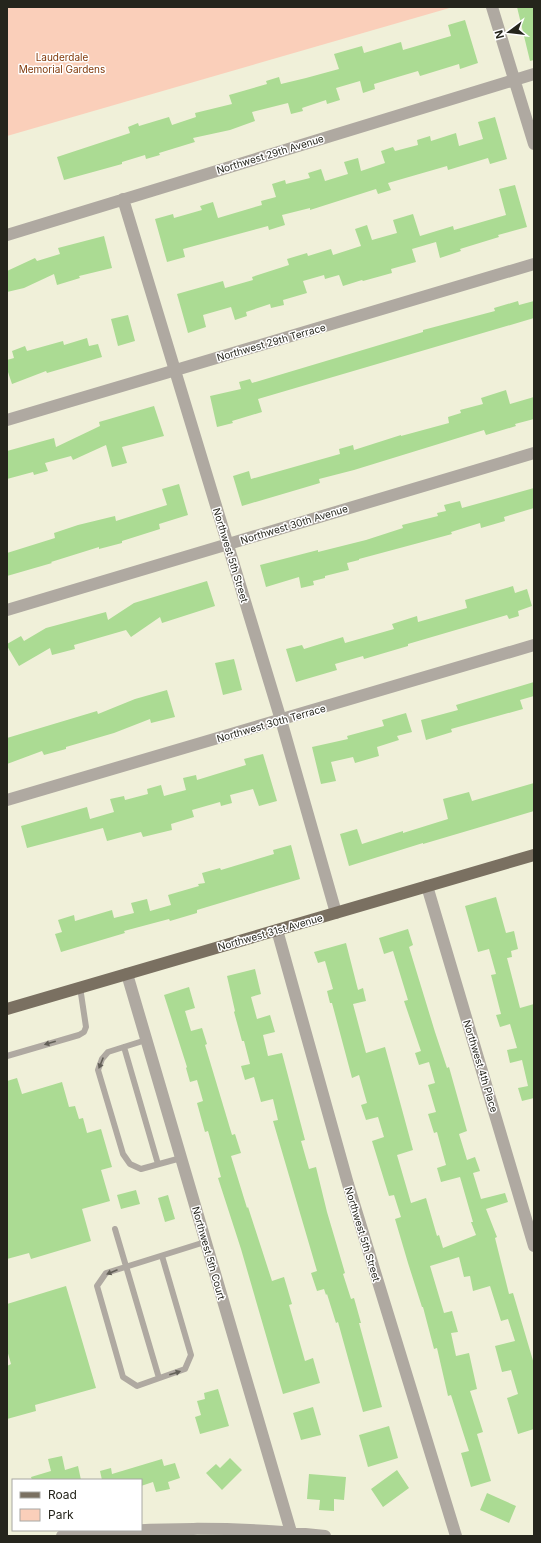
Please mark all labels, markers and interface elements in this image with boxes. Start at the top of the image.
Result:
north arrow [489,12,529,52]
text: N [491,29,507,40]
park label: Lauderdale Memorial Gardens [19,51,105,75]
street label: Northwest 29th Avenue [215,132,325,176]
street label: Northwest 29th Terrace [215,321,327,363]
street label: Northwest 30th Avenue [239,502,349,546]
street label: Northwest 5th Street [211,506,251,604]
street label: Northwest 30th Terrace [215,702,327,744]
street label: Northwest 31st Avenue [216,911,324,953]
street label: Northwest 4th Place [461,1018,501,1114]
one-way arrow [44,1040,56,1046]
one-way arrow [98,1058,104,1070]
street label: Northwest 5th Street [343,1185,383,1283]
street label: Northwest 5th Court [190,1205,228,1302]
one-way arrow [105,1270,117,1276]
one-way arrow [169,1370,181,1376]
legend [12,1479,142,1531]
text: Road [48,1487,77,1502]
text: Park [48,1507,74,1522]

